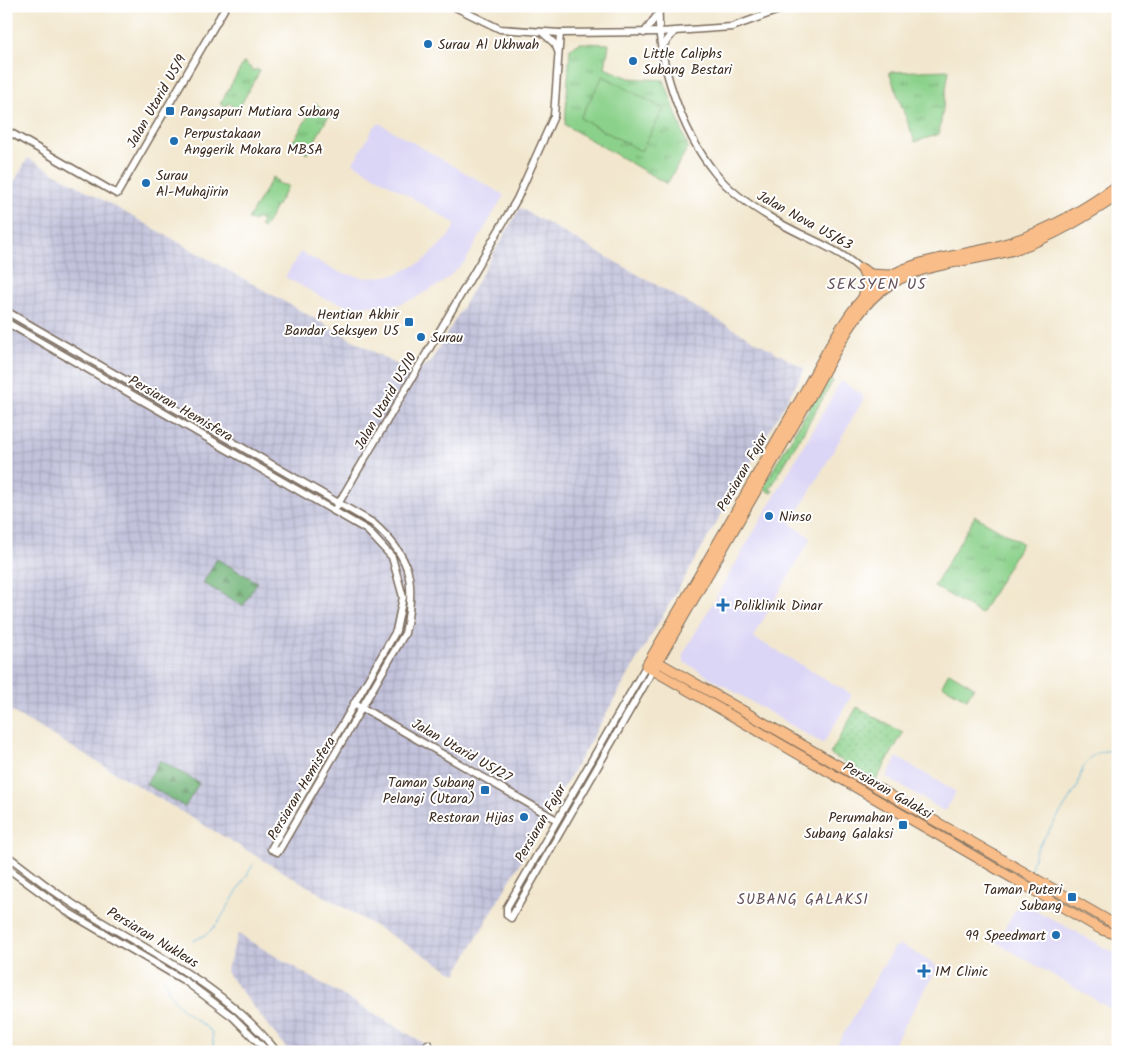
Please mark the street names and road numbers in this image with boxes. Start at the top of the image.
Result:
street label: Jalan Utarid U5/9 [121,50,193,152]
street label: Jalan Nova U5/63 [753,185,857,256]
street label: Jalan Utarid U5/10 [349,349,423,454]
street label: Persiaran Hemisfera [124,370,237,448]
street label: Persiaran Fajar [712,428,775,516]
street label: Jalan Utarid U5/27 [407,713,516,789]
street label: Persiaran Hemisfera [262,732,342,845]
street label: Persiaran Galaksi [839,756,937,826]
street label: Persiaran Fajar [510,779,573,867]
street label: Persiaran Nukleus [102,902,203,974]

